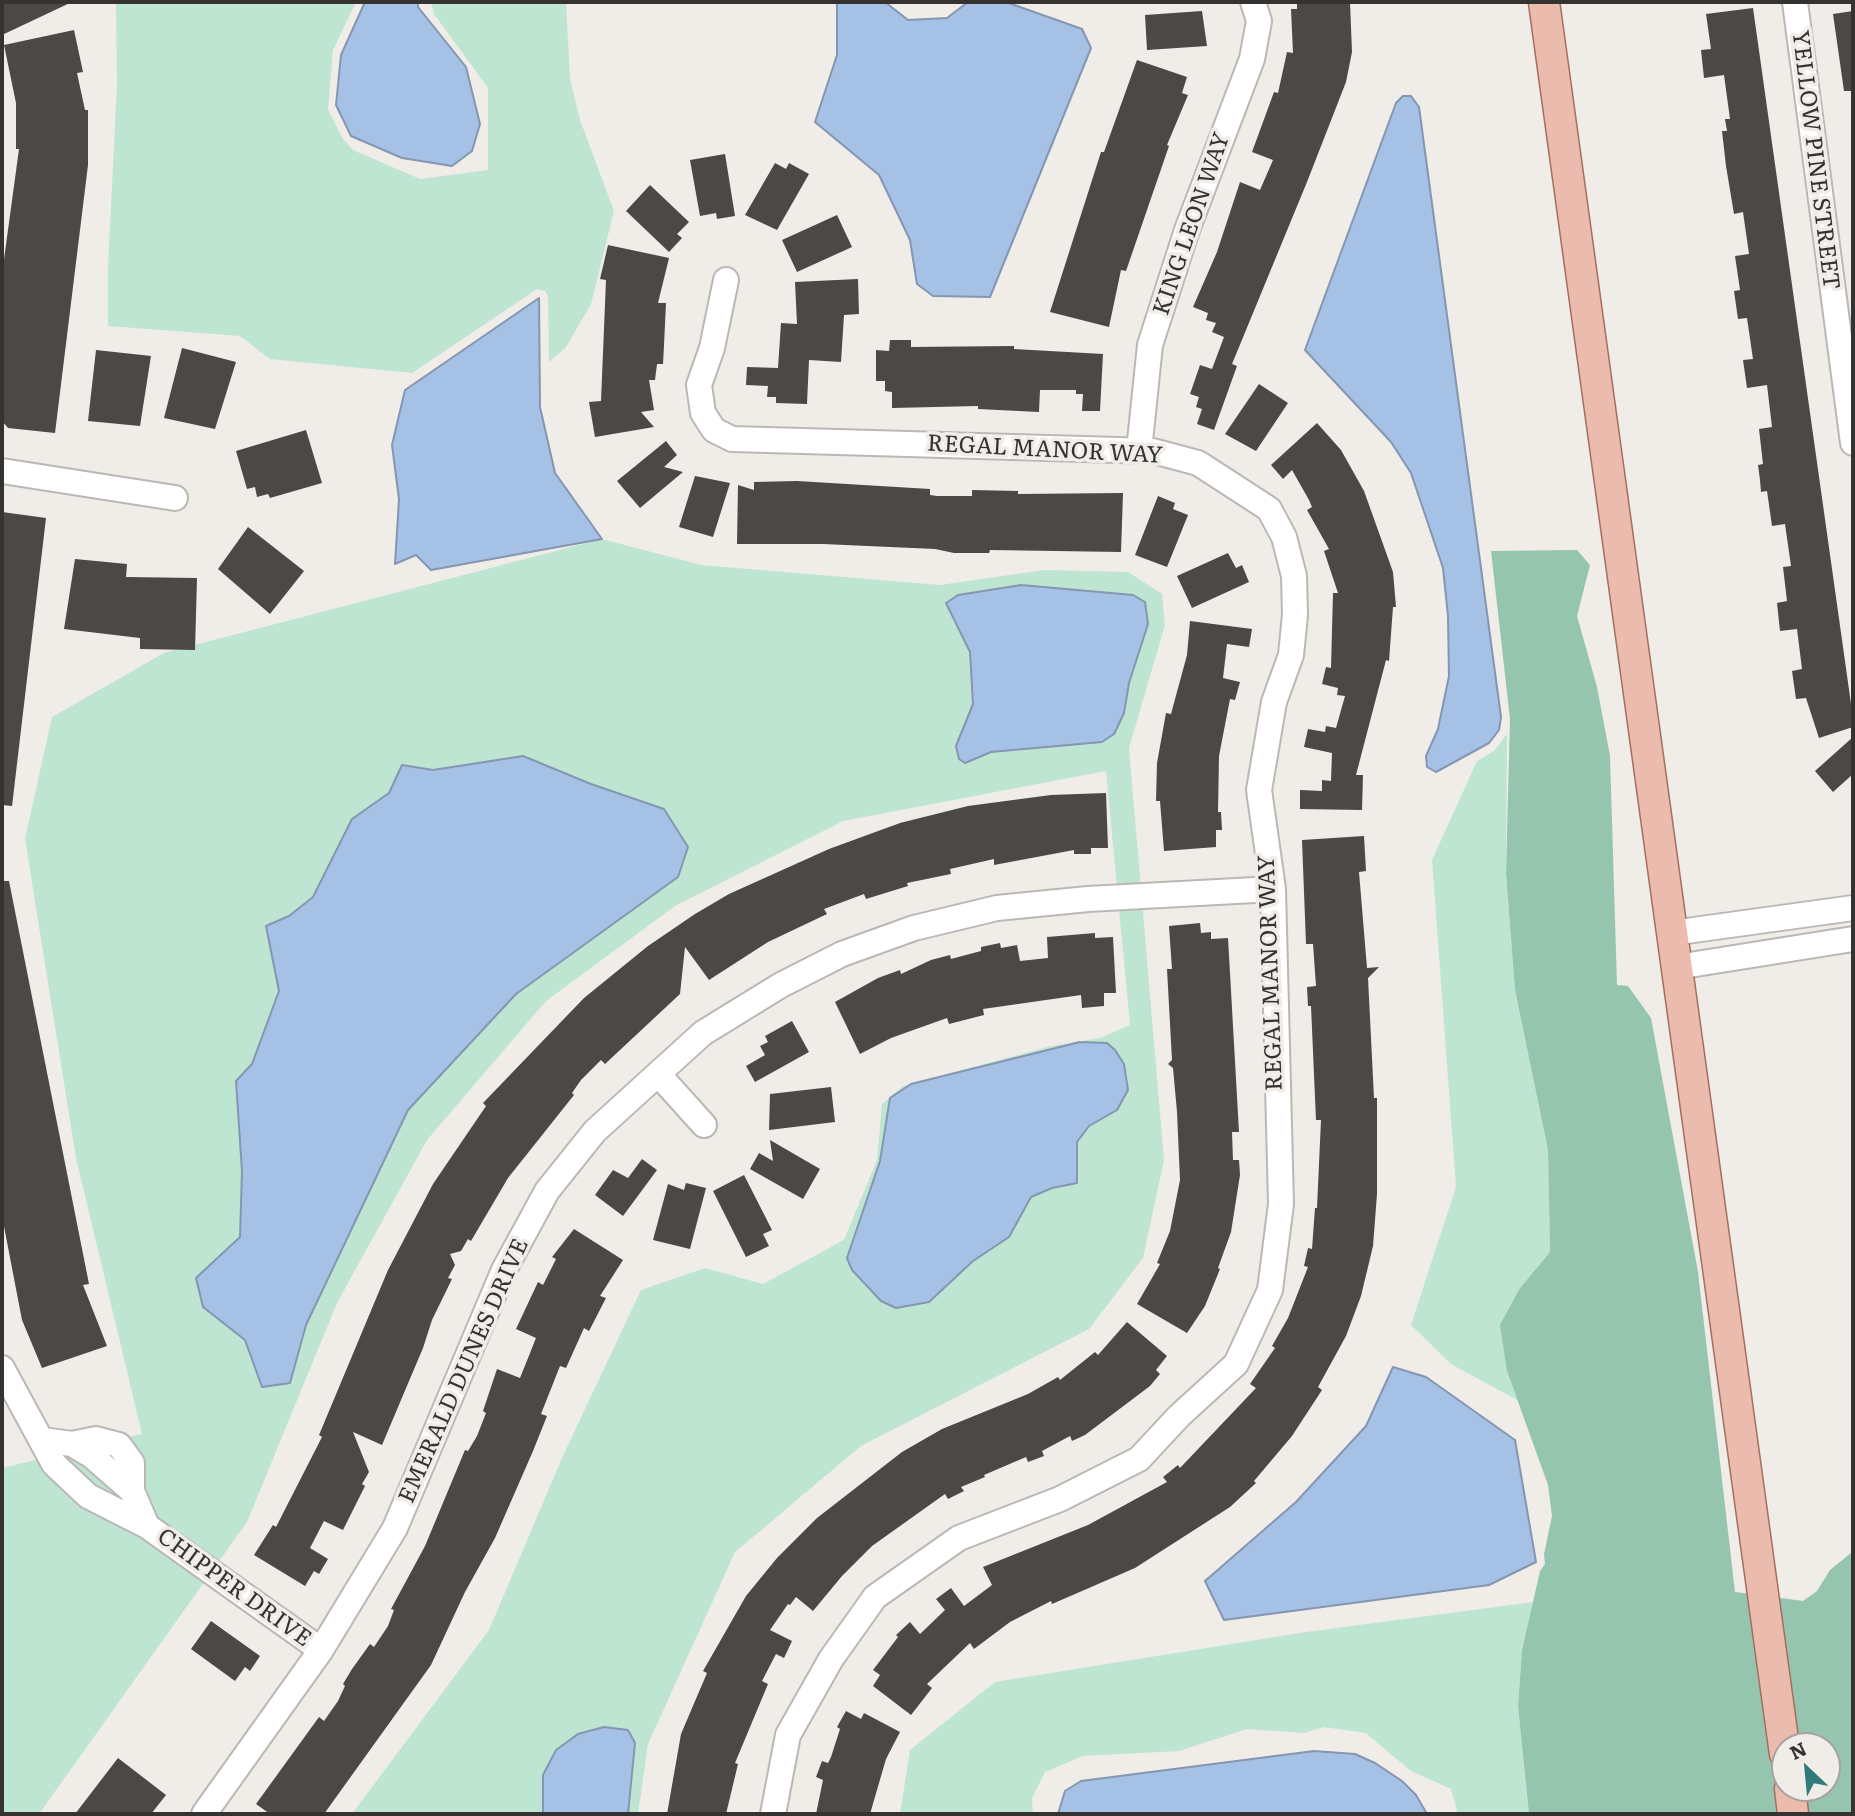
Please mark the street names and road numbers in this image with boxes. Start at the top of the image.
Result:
street label: YELLOW PINE STREET [1785,29,1845,291]
street label: KING LEON WAY [1148,129,1236,319]
street label: REGAL MANOR WAY [926,430,1164,470]
street label: REGAL MANOR WAY [1253,855,1289,1091]
street label: EMERALD DUNES DRIVE [393,1234,535,1508]
street label: CHIPPER DRIVE [152,1523,316,1653]

